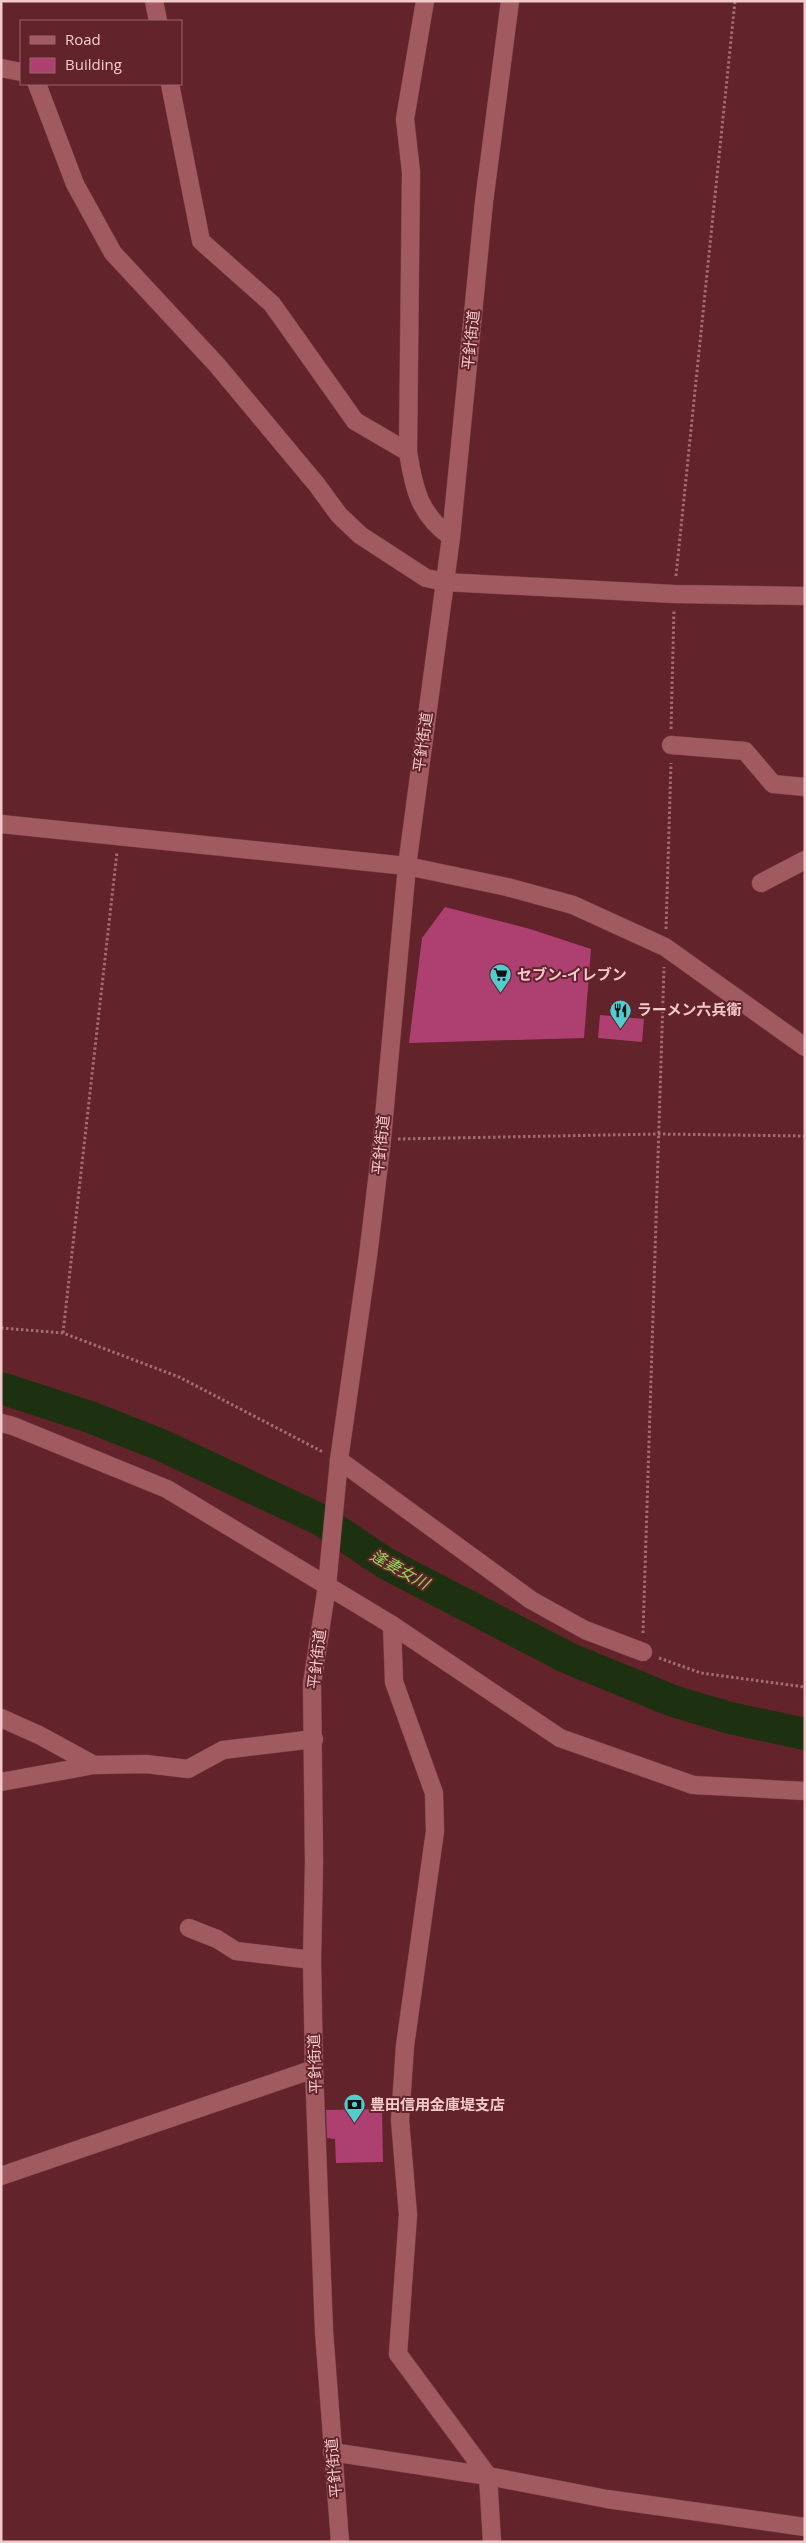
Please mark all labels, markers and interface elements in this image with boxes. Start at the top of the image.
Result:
legend [20,20,182,85]
text: Road [65,29,101,49]
text: Building [65,54,122,74]
street label: 平針街道 [457,309,483,371]
street label: 平針街道 [408,711,436,773]
supermarket icon: セブン-イレブン [489,963,513,994]
place label: セブン-イレブン [517,964,627,984]
restaurant icon: ラーメン六兵衛 [609,998,633,1029]
place label: ラーメン六兵衛 [637,999,741,1019]
street label: 平針街道 [367,1114,393,1176]
water label: 逢妻女川 [367,1544,435,1595]
street label: 平針街道 [302,1628,330,1690]
street label: 平針街道 [303,2034,325,2094]
bank icon: 豊田信用金庫堤支店 [342,2093,366,2124]
place label: 豊田信用金庫堤支店 [370,2094,505,2114]
street label: 平針街道 [320,2437,346,2499]

